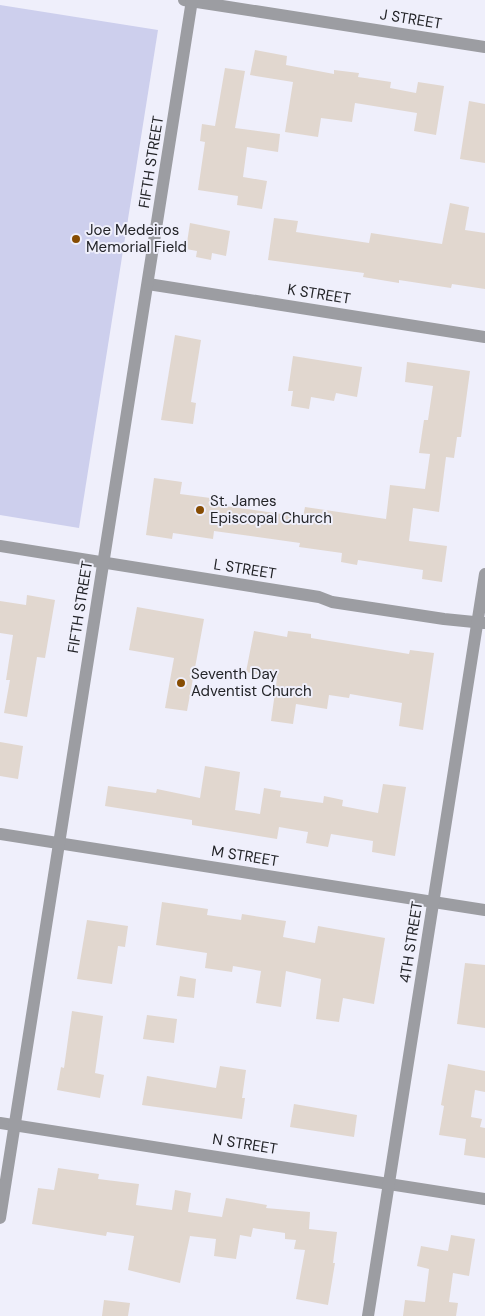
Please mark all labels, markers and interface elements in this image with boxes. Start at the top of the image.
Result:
street label: J STREET [379,4,443,34]
street label: FIFTH STREET [134,114,168,210]
place label: Joe Medeiros Memorial Field [86,220,187,257]
marker: Joe Medeiros Memorial Field [70,233,82,245]
street label: K STREET [286,279,352,309]
place label: St. James Episcopal Church [210,491,332,528]
marker: St. James Episcopal Church [194,504,206,516]
street label: L STREET [212,554,278,584]
street label: FIFTH STREET [63,559,97,655]
place label: Seventh Day Adventist Church [191,664,312,701]
marker: Seventh Day Adventist Church [175,677,187,689]
street label: M STREET [210,841,280,871]
street label: 4TH STREET [395,900,427,984]
street label: N STREET [211,1129,279,1159]

